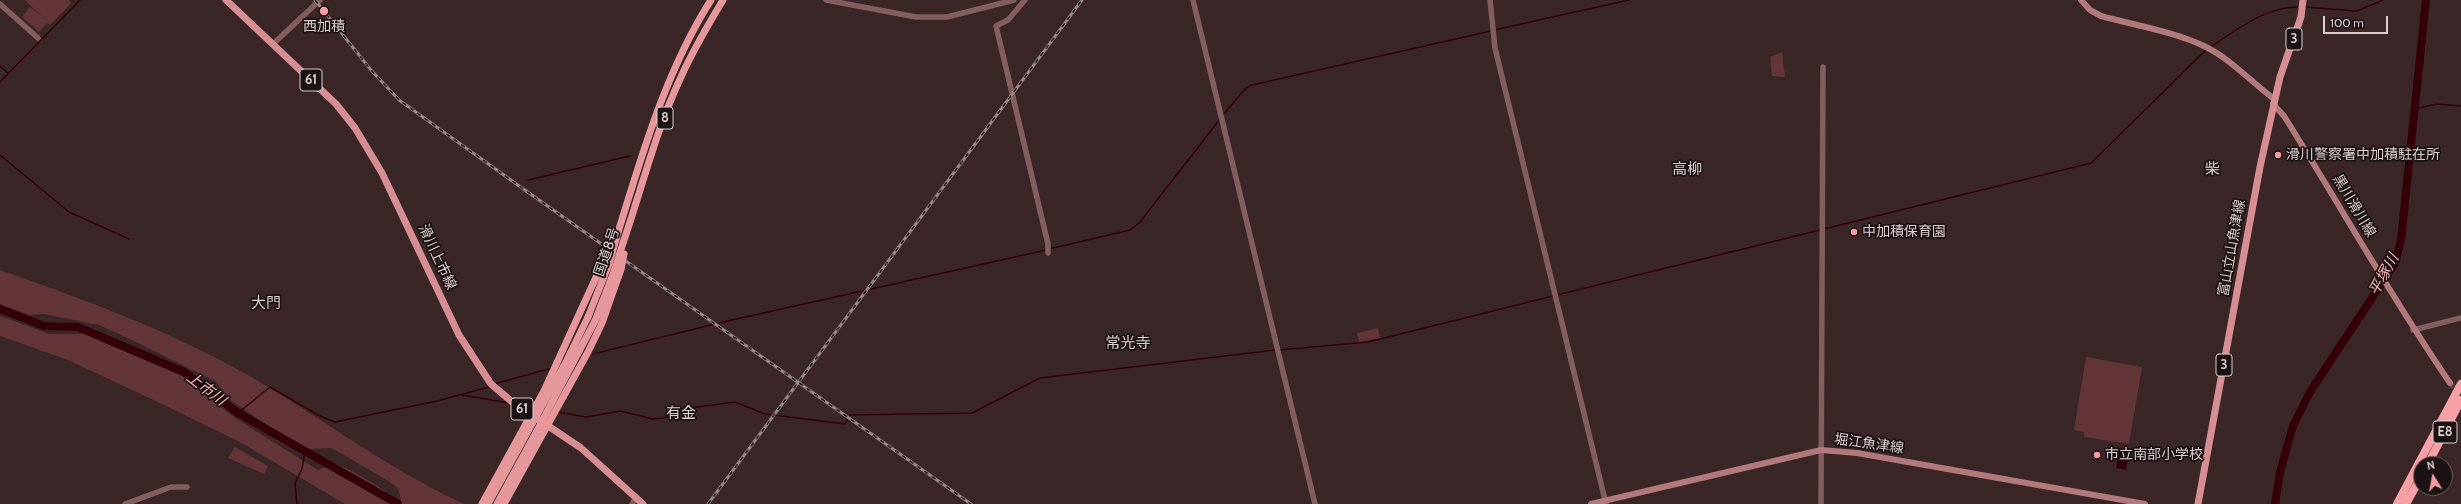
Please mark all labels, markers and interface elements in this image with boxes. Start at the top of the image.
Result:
marker: 西加積 [318,5,330,17]
scale bar [2325,8,2390,34]
text: 100 m [2330,15,2364,30]
place label: 西加積 [303,19,345,35]
road number: 3 [2286,28,2302,50]
road number: 61 [300,69,322,91]
road number: 8 [657,107,673,129]
place label: 滑川警察署中加積駐在所 [2286,147,2440,163]
marker: 滑川警察署中加積駐在所 [2273,150,2283,160]
district label: 高柳 [1672,161,1702,179]
district label: 柴 [2205,161,2219,179]
street label: 黒川滑川線 [2329,172,2379,240]
street label: 富山立山魚津線 [2215,198,2249,298]
street label: 滑川上市線 [415,222,459,292]
place label: 中加積保育園 [1862,224,1946,240]
street label: 国道8号 [591,225,623,279]
marker: 中加積保育園 [1849,227,1859,237]
water label: 平塚川 [2365,251,2403,299]
district label: 大門 [251,295,281,313]
district label: 常光寺 [1106,335,1150,353]
road number: 3 [2216,354,2232,376]
water label: 上市川 [183,368,229,410]
road number: 61 [511,398,533,420]
district label: 有金 [666,405,696,423]
road number: E8 [2433,421,2457,443]
street label: 堀江魚津線 [1833,431,1905,457]
place label: 市立南部小学校 [2105,447,2203,463]
marker: 市立南部小学校 [2092,450,2102,460]
north arrow [2413,456,2453,496]
text: N [2426,458,2436,473]

